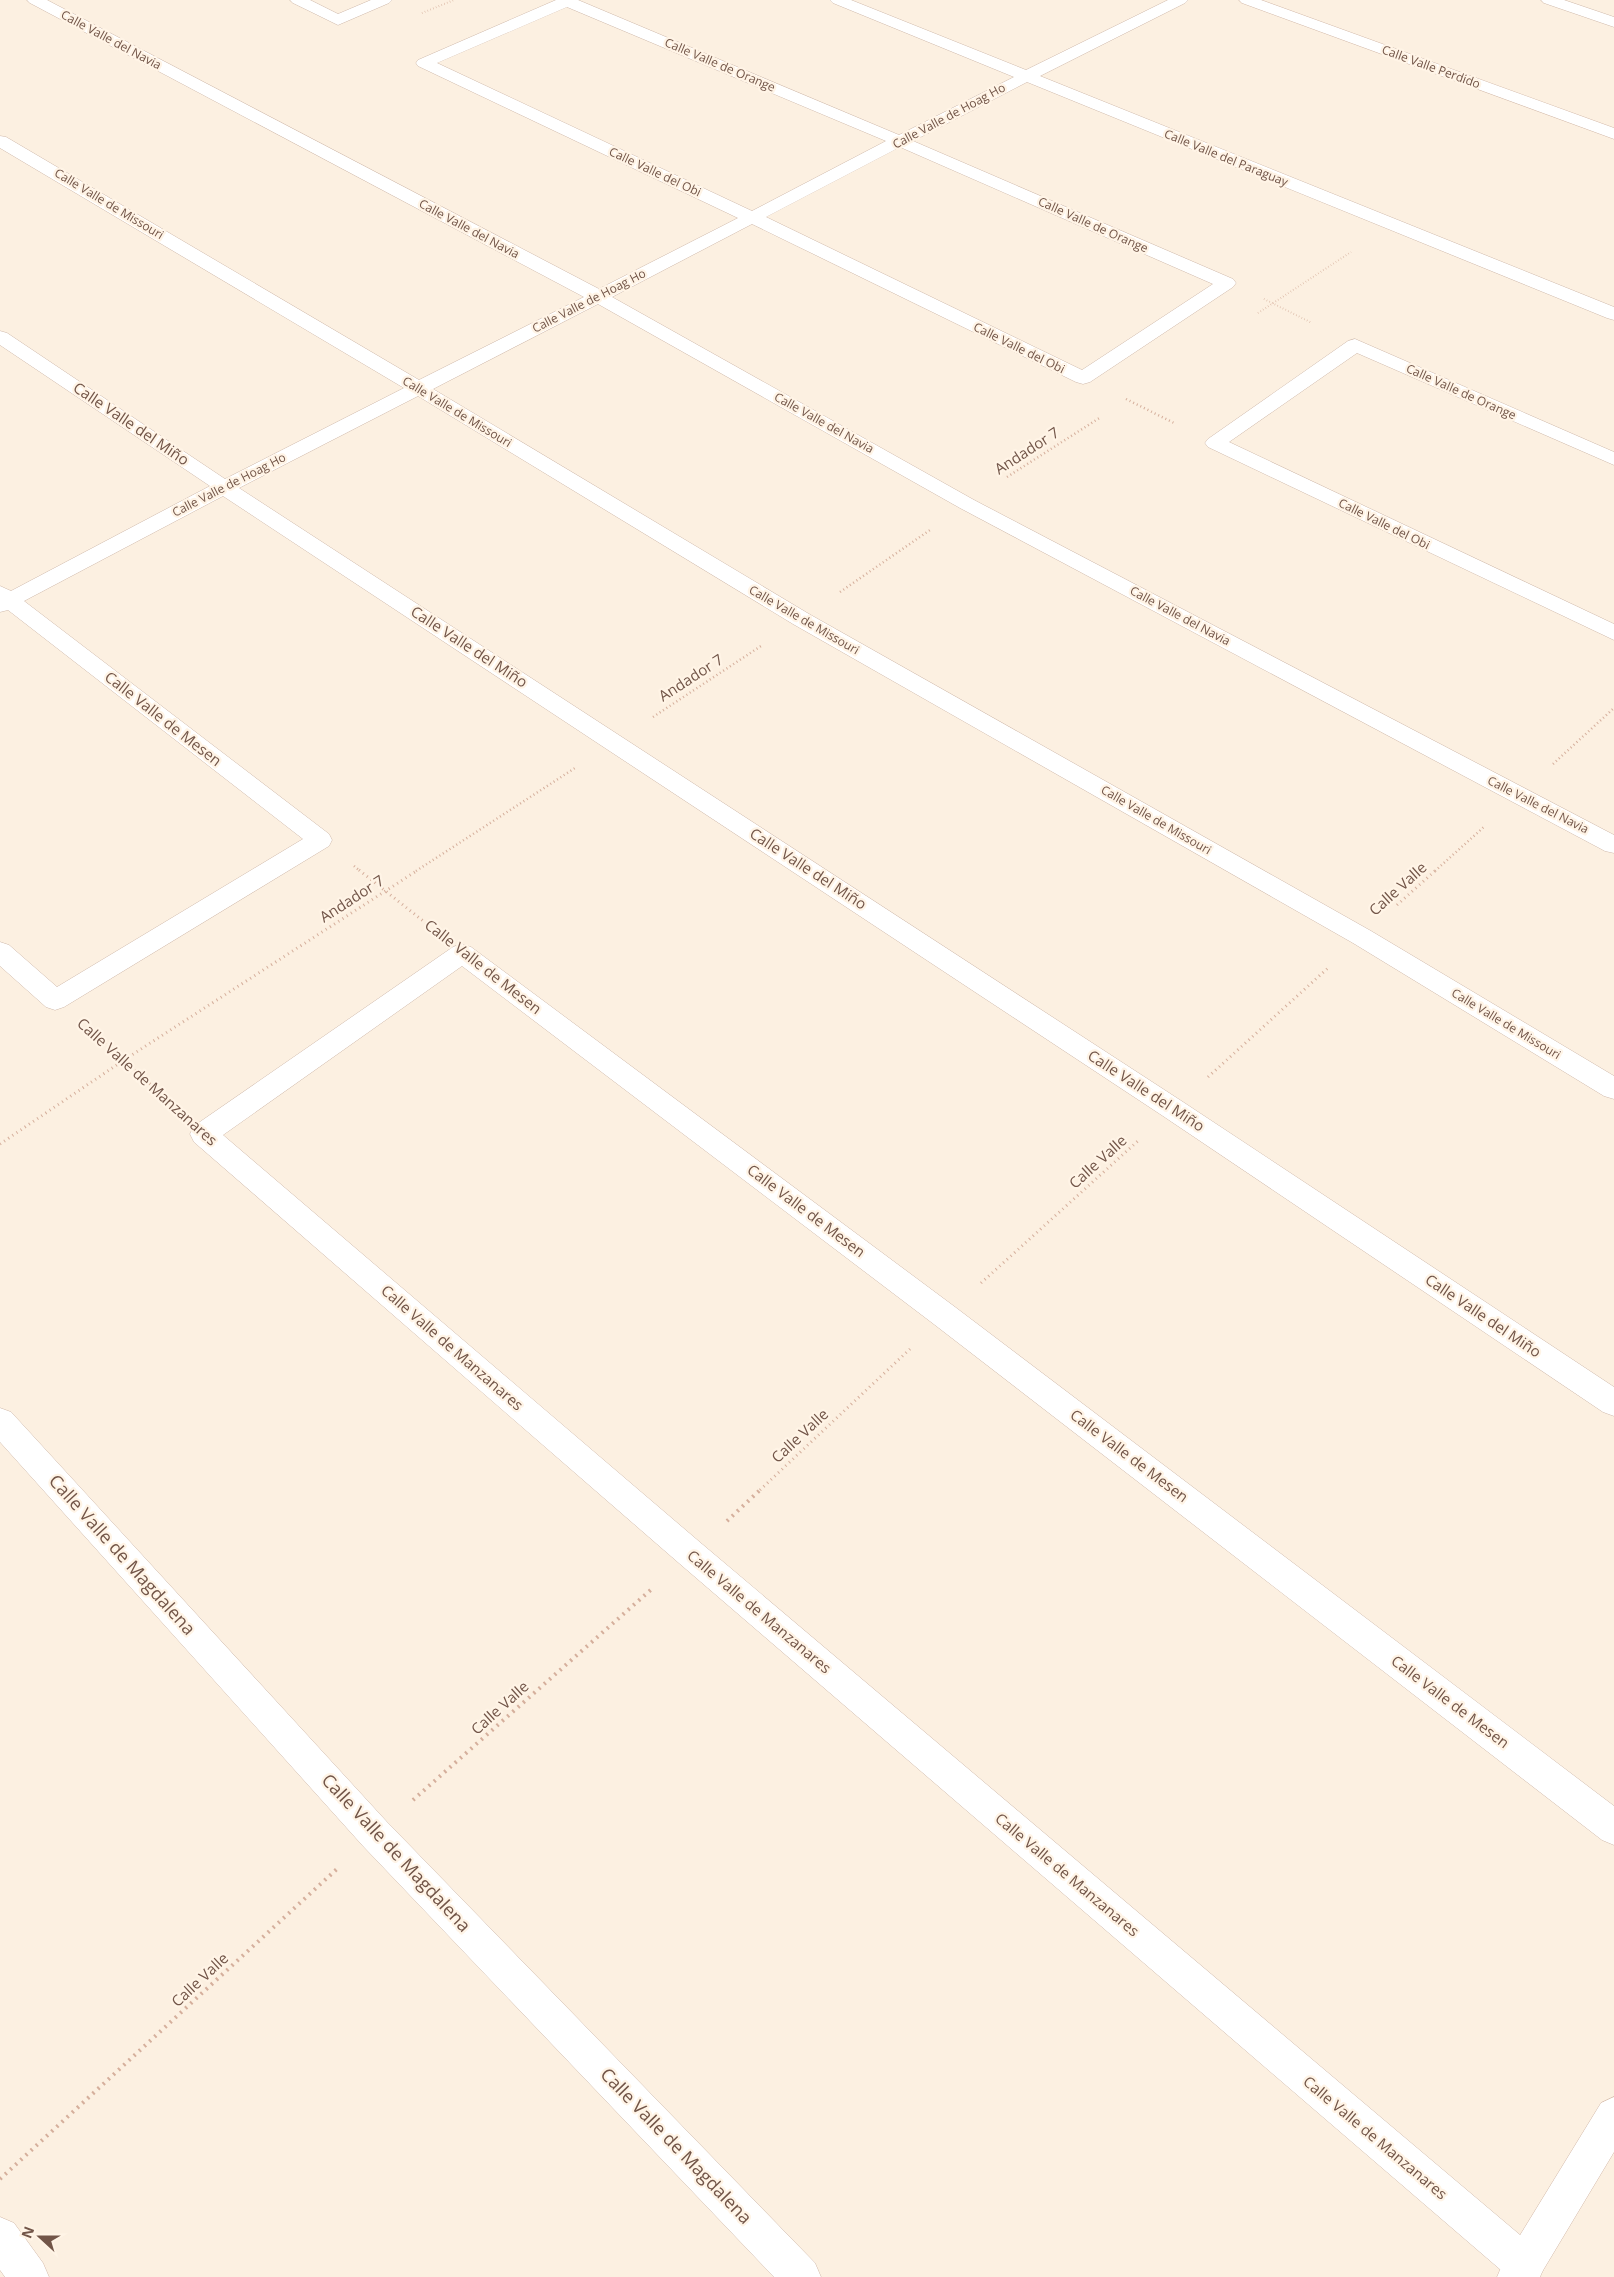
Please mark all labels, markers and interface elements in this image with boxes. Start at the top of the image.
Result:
street label: Calle Valle del Navia [58,6,164,73]
street label: Calle Valle de Orange [662,34,778,96]
street label: Calle Valle Perdido [1380,41,1483,92]
street label: Calle Valle de Hoag Ho [889,79,1008,153]
street label: Calle Valle del Paraguay [1162,125,1292,191]
street label: Calle Valle del Obi [606,143,704,200]
street label: Calle Valle de Missouri [51,164,167,243]
street label: Calle Valle de Orange [1036,193,1151,257]
street label: Calle Valle del Navia [416,195,522,262]
street label: Calle Valle de Hoag Ho [529,264,649,337]
street label: Calle Valle del Obi [971,318,1068,377]
street label: Calle Valle de Orange [1404,360,1519,424]
street label: Calle Valle de Missouri [399,372,515,451]
street label: Calle Valle del Miño [70,377,193,469]
street label: Calle Valle del Navia [771,388,877,457]
street label: Andador 7 [990,422,1063,478]
street label: Calle Valle de Hoag Ho [169,448,289,521]
street label: Calle Valle del Obi [1336,494,1433,553]
street label: Calle Valle de Missouri [746,581,863,658]
street label: Calle Valle del Navia [1127,582,1233,649]
street label: Calle Valle del Miño [407,601,532,691]
street label: Andador 7 [654,649,727,705]
street label: Calle Valle de Mesen [101,666,226,770]
street label: Calle Valle del Navia [1485,772,1592,837]
street label: Calle Valle de Missouri [1098,781,1215,858]
street label: Calle Valle del Miño [746,823,871,913]
street label: Calle Valle [1364,857,1430,919]
street label: Andador 7 [315,870,388,926]
street label: Calle Valle de Mesen [421,914,546,1018]
street label: Calle Valle de Missouri [1448,984,1564,1063]
street label: Calle Valle de Manzanares [73,1013,222,1150]
street label: Calle Valle del Miño [1084,1045,1209,1135]
street label: Calle Valle [1064,1130,1130,1192]
street label: Calle Valle de Mesen [743,1159,870,1261]
street label: Calle Valle del Miño [1422,1269,1545,1361]
street label: Calle Valle de Manzanares [377,1280,528,1414]
street label: Calle Valle [767,1404,832,1467]
street label: Calle Valle de Mesen [1066,1404,1193,1506]
street label: Calle Valle de Magdalena [44,1469,201,1640]
street label: Calle Valle de Manzanares [684,1545,836,1677]
street label: Calle Valle de Mesen [1387,1650,1514,1752]
street label: Calle Valle [466,1676,532,1738]
street label: Calle Valle de Magdalena [317,1768,477,1937]
street label: Calle Valle de Manzanares [992,1808,1144,1940]
street label: Calle Valle [167,1948,232,2011]
street label: Calle Valle de Magdalena [596,2062,758,2229]
street label: Calle Valle de Manzanares [1300,2071,1452,2203]
north arrow [15,2212,65,2262]
text: N [16,2223,38,2241]

